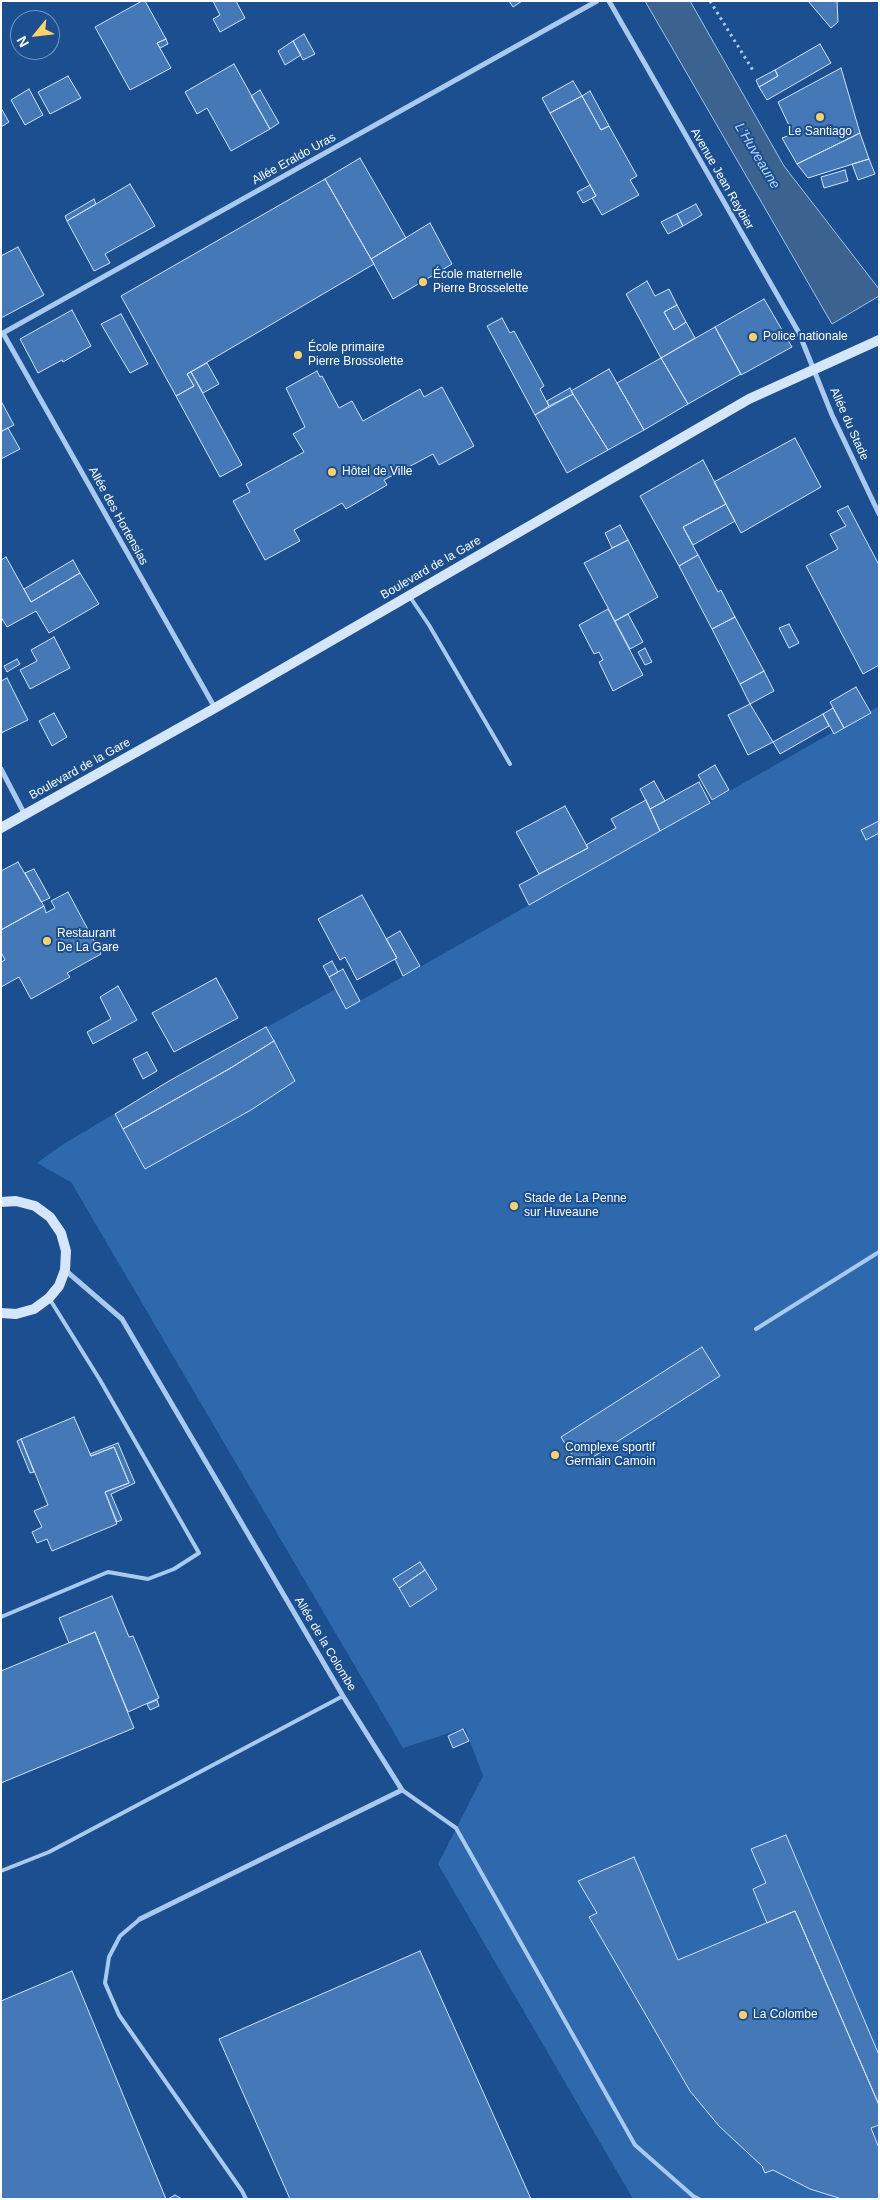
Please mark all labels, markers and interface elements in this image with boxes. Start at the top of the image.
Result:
north arrow [10,10,60,60]
text: N [13,33,32,50]
marker: Le Santiago [814,111,826,123]
water label: L'Huveaune [731,120,783,192]
place label: Le Santiago [788,125,852,139]
street label: Avenue Jean Raybier [687,126,757,232]
street label: Allée Eraldo Uras [250,130,338,188]
place label: École maternelle Pierre Brosselette [433,268,528,296]
marker: École maternelle Pierre Brosselette [417,276,429,288]
place label: Police nationale [763,330,848,344]
marker: Police nationale [747,331,759,343]
place label: École primaire Pierre Brossolette [308,341,403,369]
marker: École primaire Pierre Brossolette [292,349,304,361]
street label: Allée du Stade [827,385,871,463]
street label: Allée des Hortensias [85,464,151,568]
place label: Hôtel de Ville [342,465,412,479]
marker: Hôtel de Ville [326,466,338,478]
street label: Boulevard de la Gare [378,533,484,603]
street label: Boulevard de la Gare [27,735,133,803]
place label: Restaurant De La Gare [57,927,119,955]
marker: Restaurant De La Gare [41,935,53,947]
place label: Stade de La Penne sur Huveaune [524,1192,627,1220]
marker: Stade de La Penne sur Huveaune [508,1200,520,1212]
place label: Complexe sportif Germain Camoin [565,1441,656,1469]
marker: Complexe sportif Germain Camoin [549,1449,561,1461]
street label: Allée de la Colombe [291,1594,359,1694]
place label: La Colombe [753,2008,818,2022]
marker: La Colombe [737,2009,749,2021]

